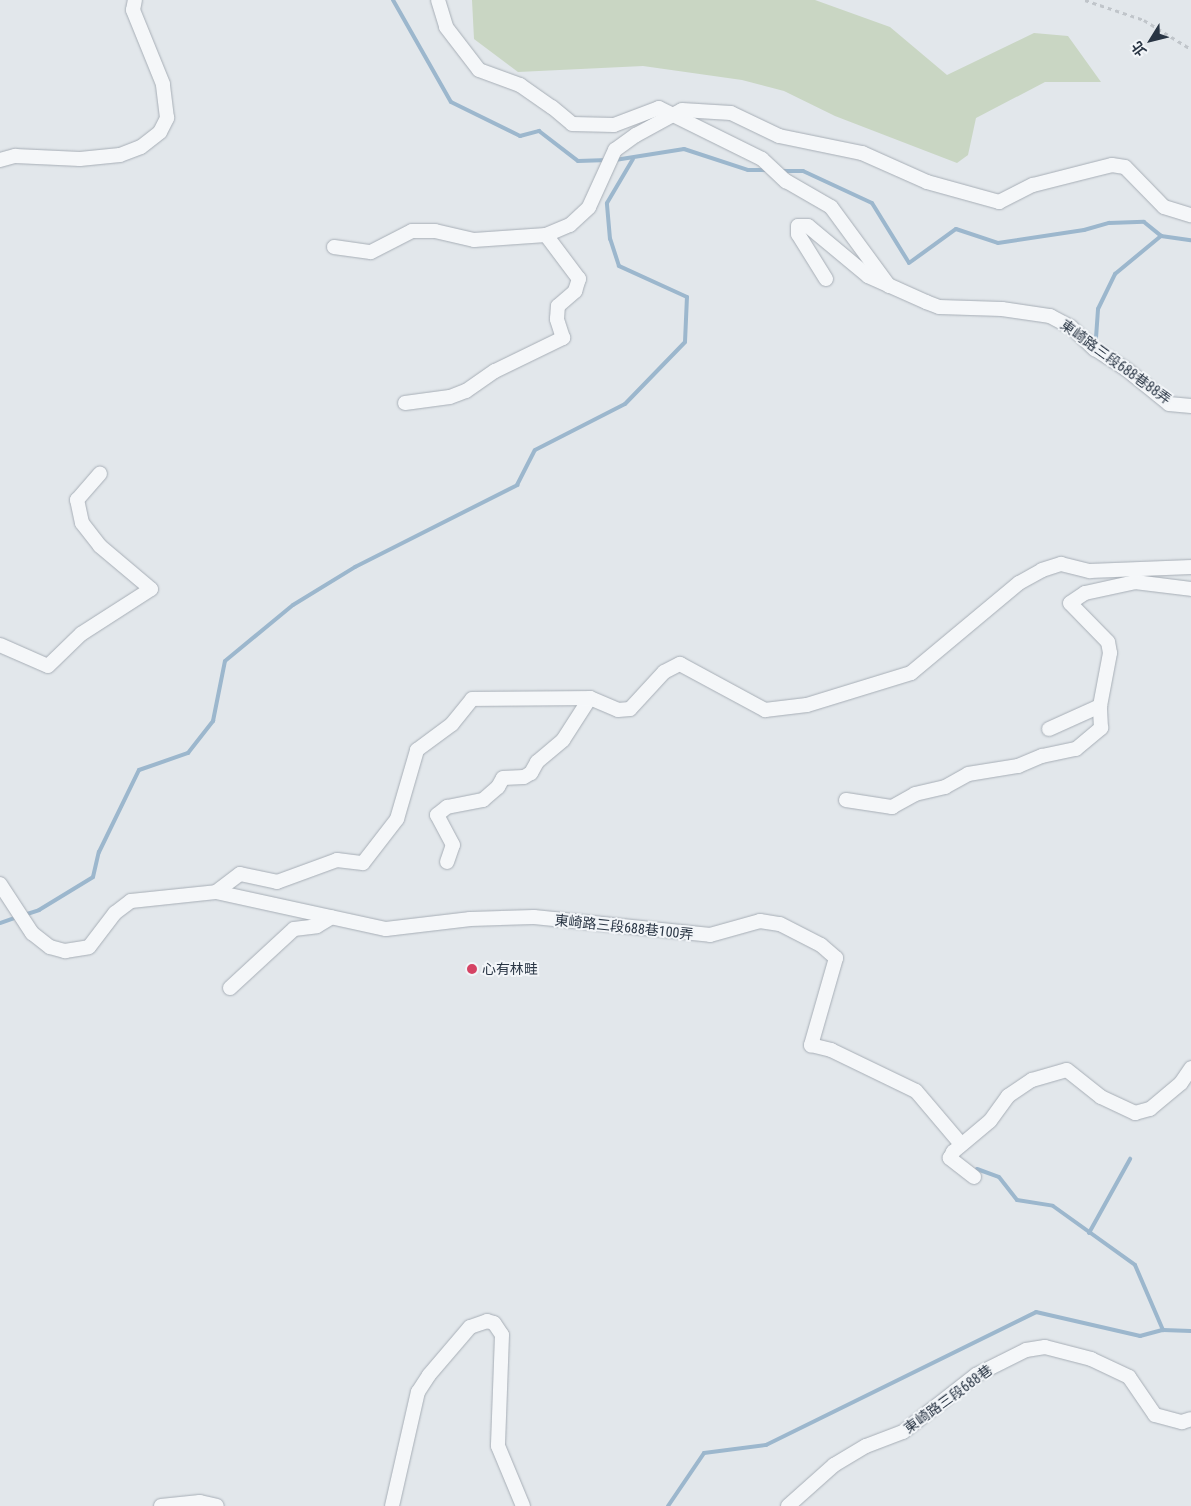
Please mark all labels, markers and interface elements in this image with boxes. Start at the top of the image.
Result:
north arrow [1126,15,1176,65]
text: 北 [1128,38,1149,59]
street label: 東崎路三段688巷88弄 [1057,316,1175,408]
street label: 東崎路三段688巷100弄 [554,911,694,943]
place label: 心有林畦 [482,961,538,977]
marker: 心有林畦 [466,963,478,975]
street label: 東崎路三段688巷 [901,1361,995,1437]

